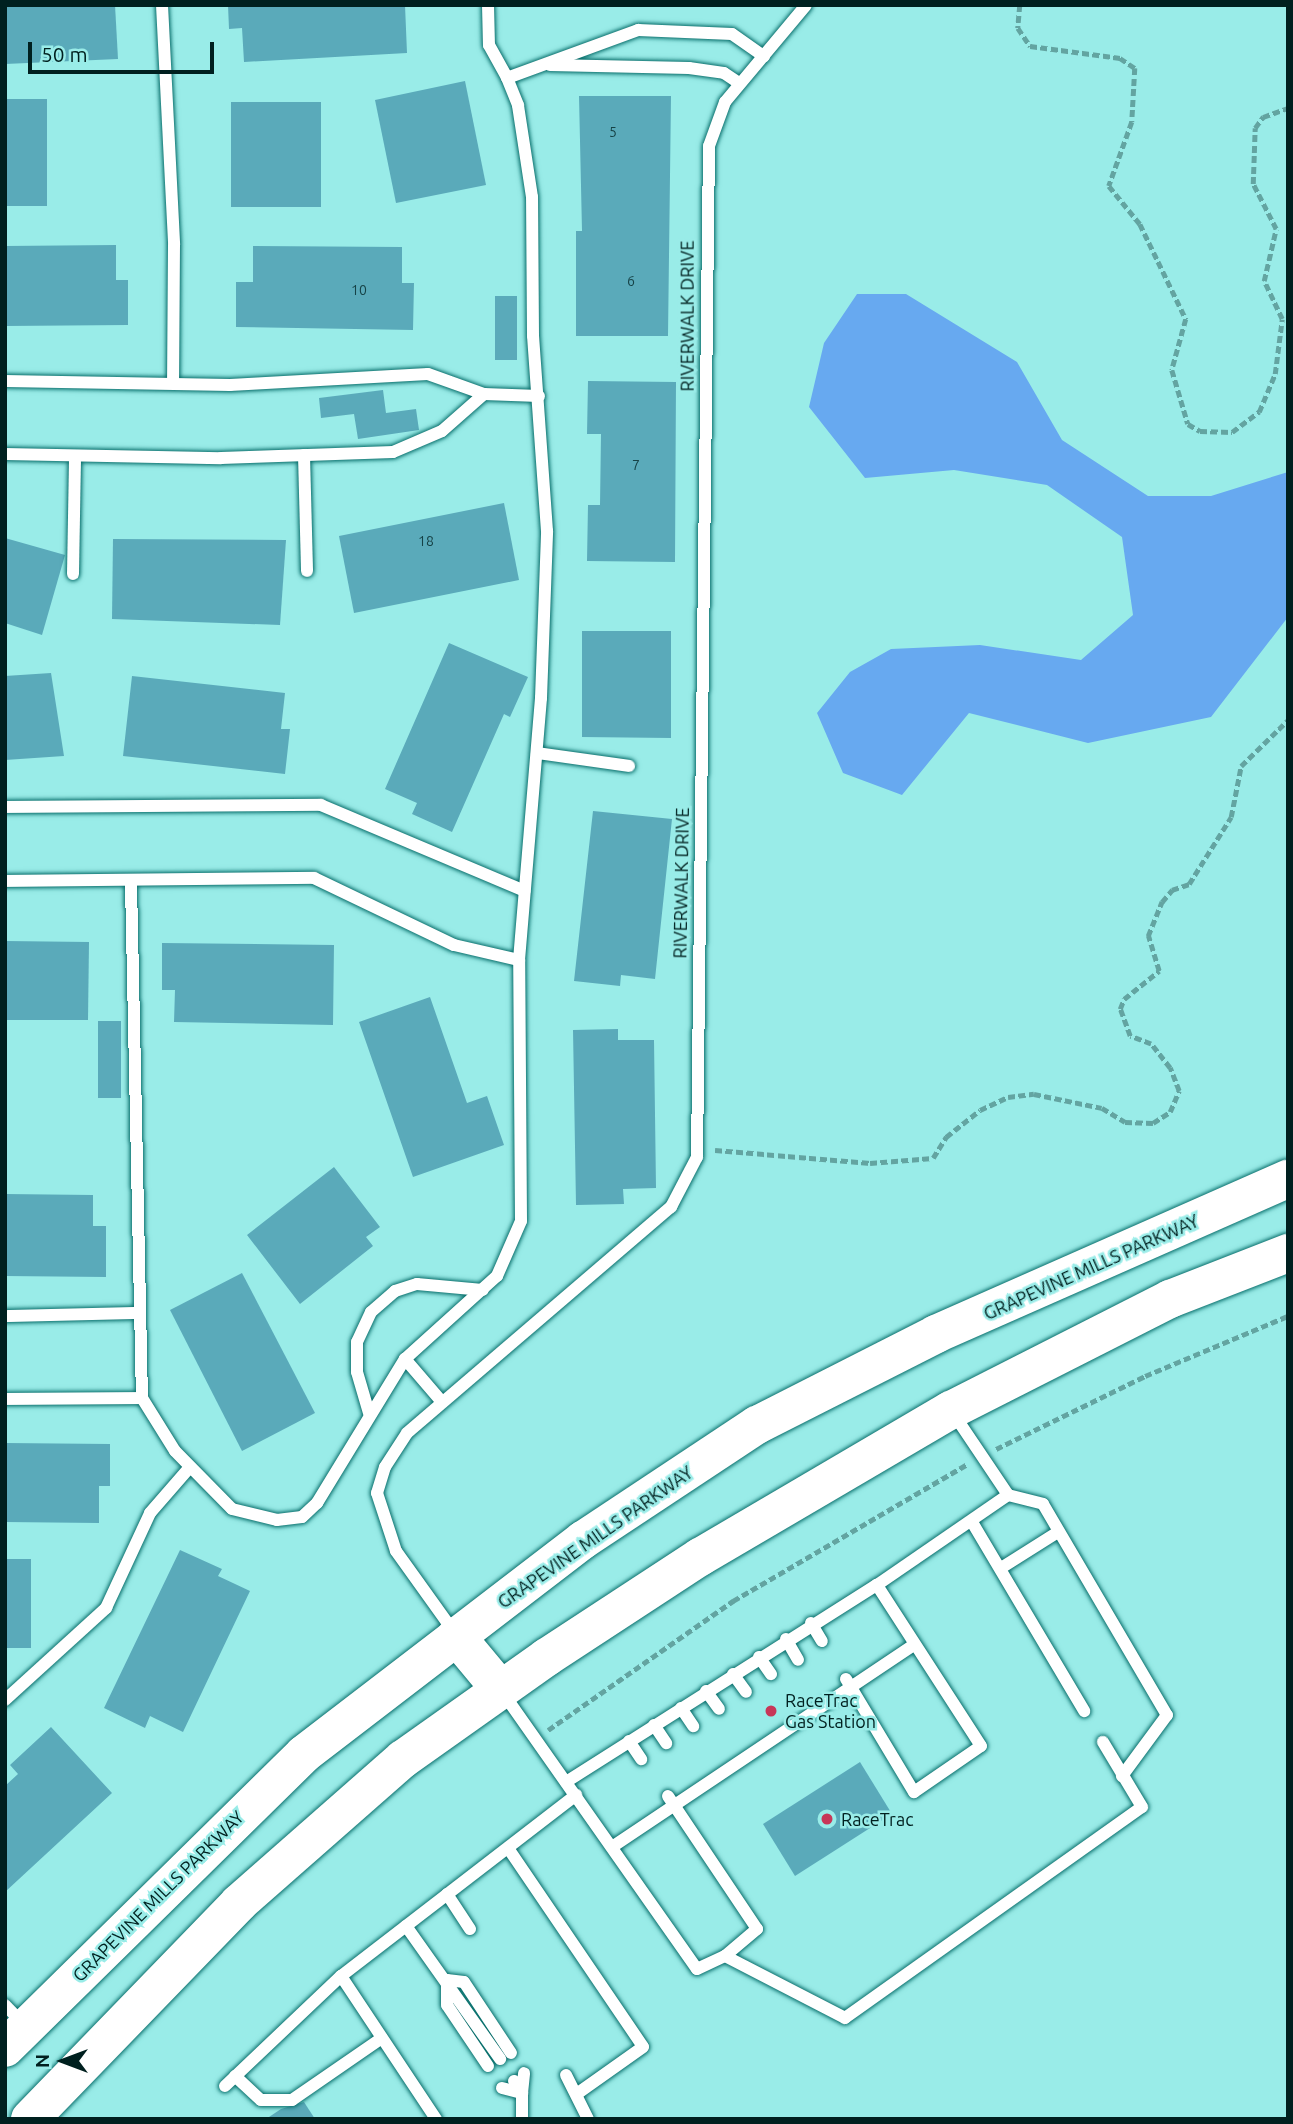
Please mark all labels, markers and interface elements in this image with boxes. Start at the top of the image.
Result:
scale bar [32,28,217,72]
text: 50 m [41,42,88,66]
house number: 5 [609,124,617,140]
street label: RIVERWALK DRIVE [676,240,698,392]
house number: 6 [627,273,635,289]
house number: 10 [351,282,367,298]
house number: 7 [632,457,640,473]
house number: 18 [418,533,434,549]
street label: RIVERWALK DRIVE [669,807,693,959]
street label: GRAPEVINE MILLS PARKWAY [980,1210,1202,1324]
street label: GRAPEVINE MILLS PARKWAY [493,1461,697,1613]
place label: RaceTrac Gas Station [785,1690,876,1732]
marker: RaceTrac Gas Station [763,1703,779,1719]
street label: GRAPEVINE MILLS PARKWAY [68,1806,248,1986]
place label: RaceTrac [841,1808,914,1830]
marker: RaceTrac [819,1811,835,1827]
north arrow [28,2026,98,2096]
text: N [31,2054,53,2068]

